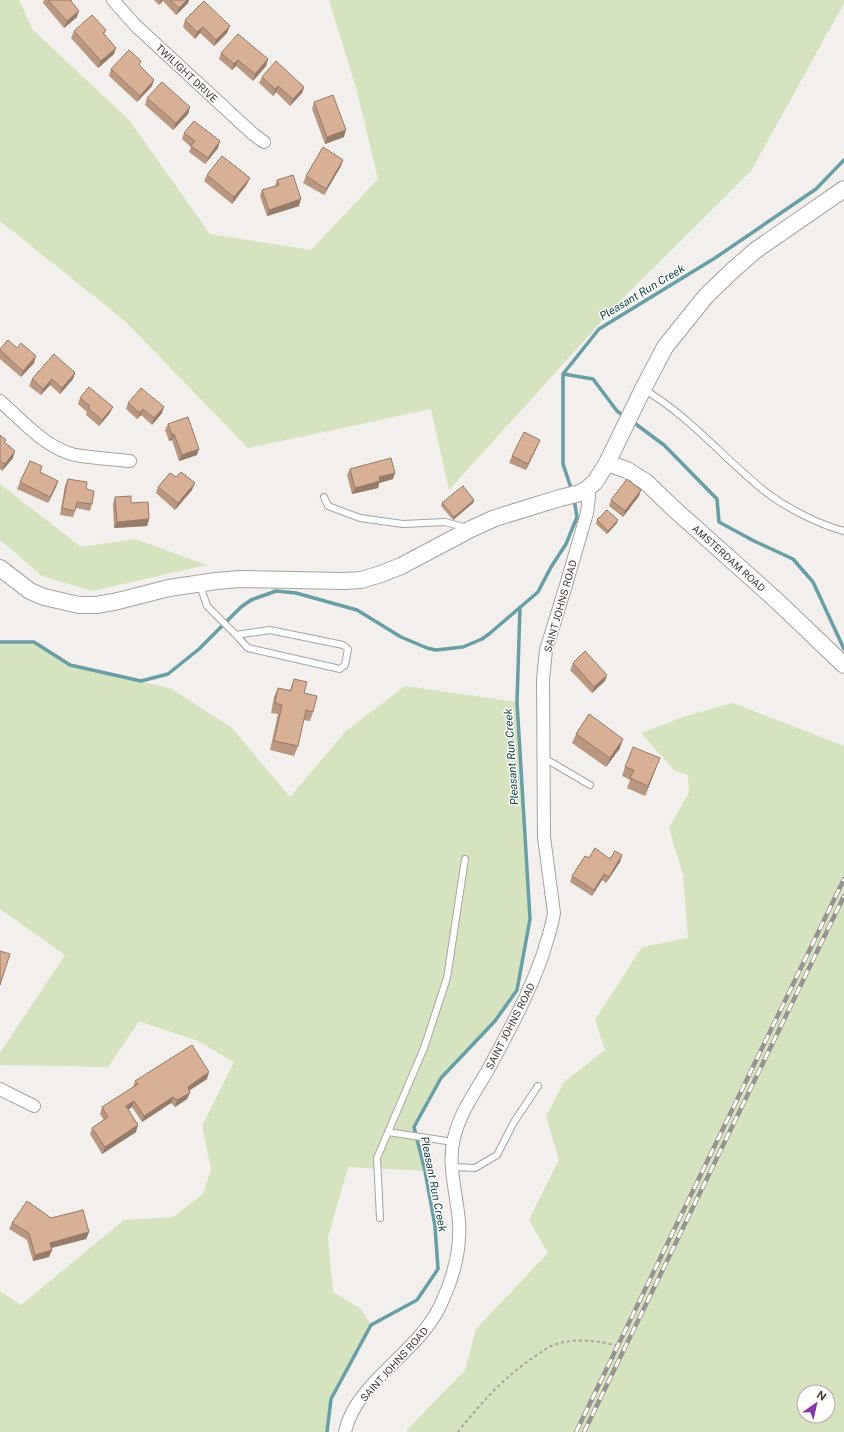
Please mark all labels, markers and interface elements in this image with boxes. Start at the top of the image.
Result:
street label: TWILIGHT DRIVE [154,41,220,105]
water label: Pleasant Run Creek [597,262,687,322]
street label: AMSTERDAM ROAD [690,522,768,594]
street label: SAINT JOHNS ROAD [541,558,579,654]
water label: Pleasant Run Creek [502,708,520,806]
street label: SAINT JOHNS ROAD [483,981,537,1071]
water label: Pleasant Run Creek [419,1135,449,1233]
street label: SAINT JOHNS ROAD [358,1324,430,1404]
north arrow [796,1384,836,1424]
text: N [815,1388,829,1403]

